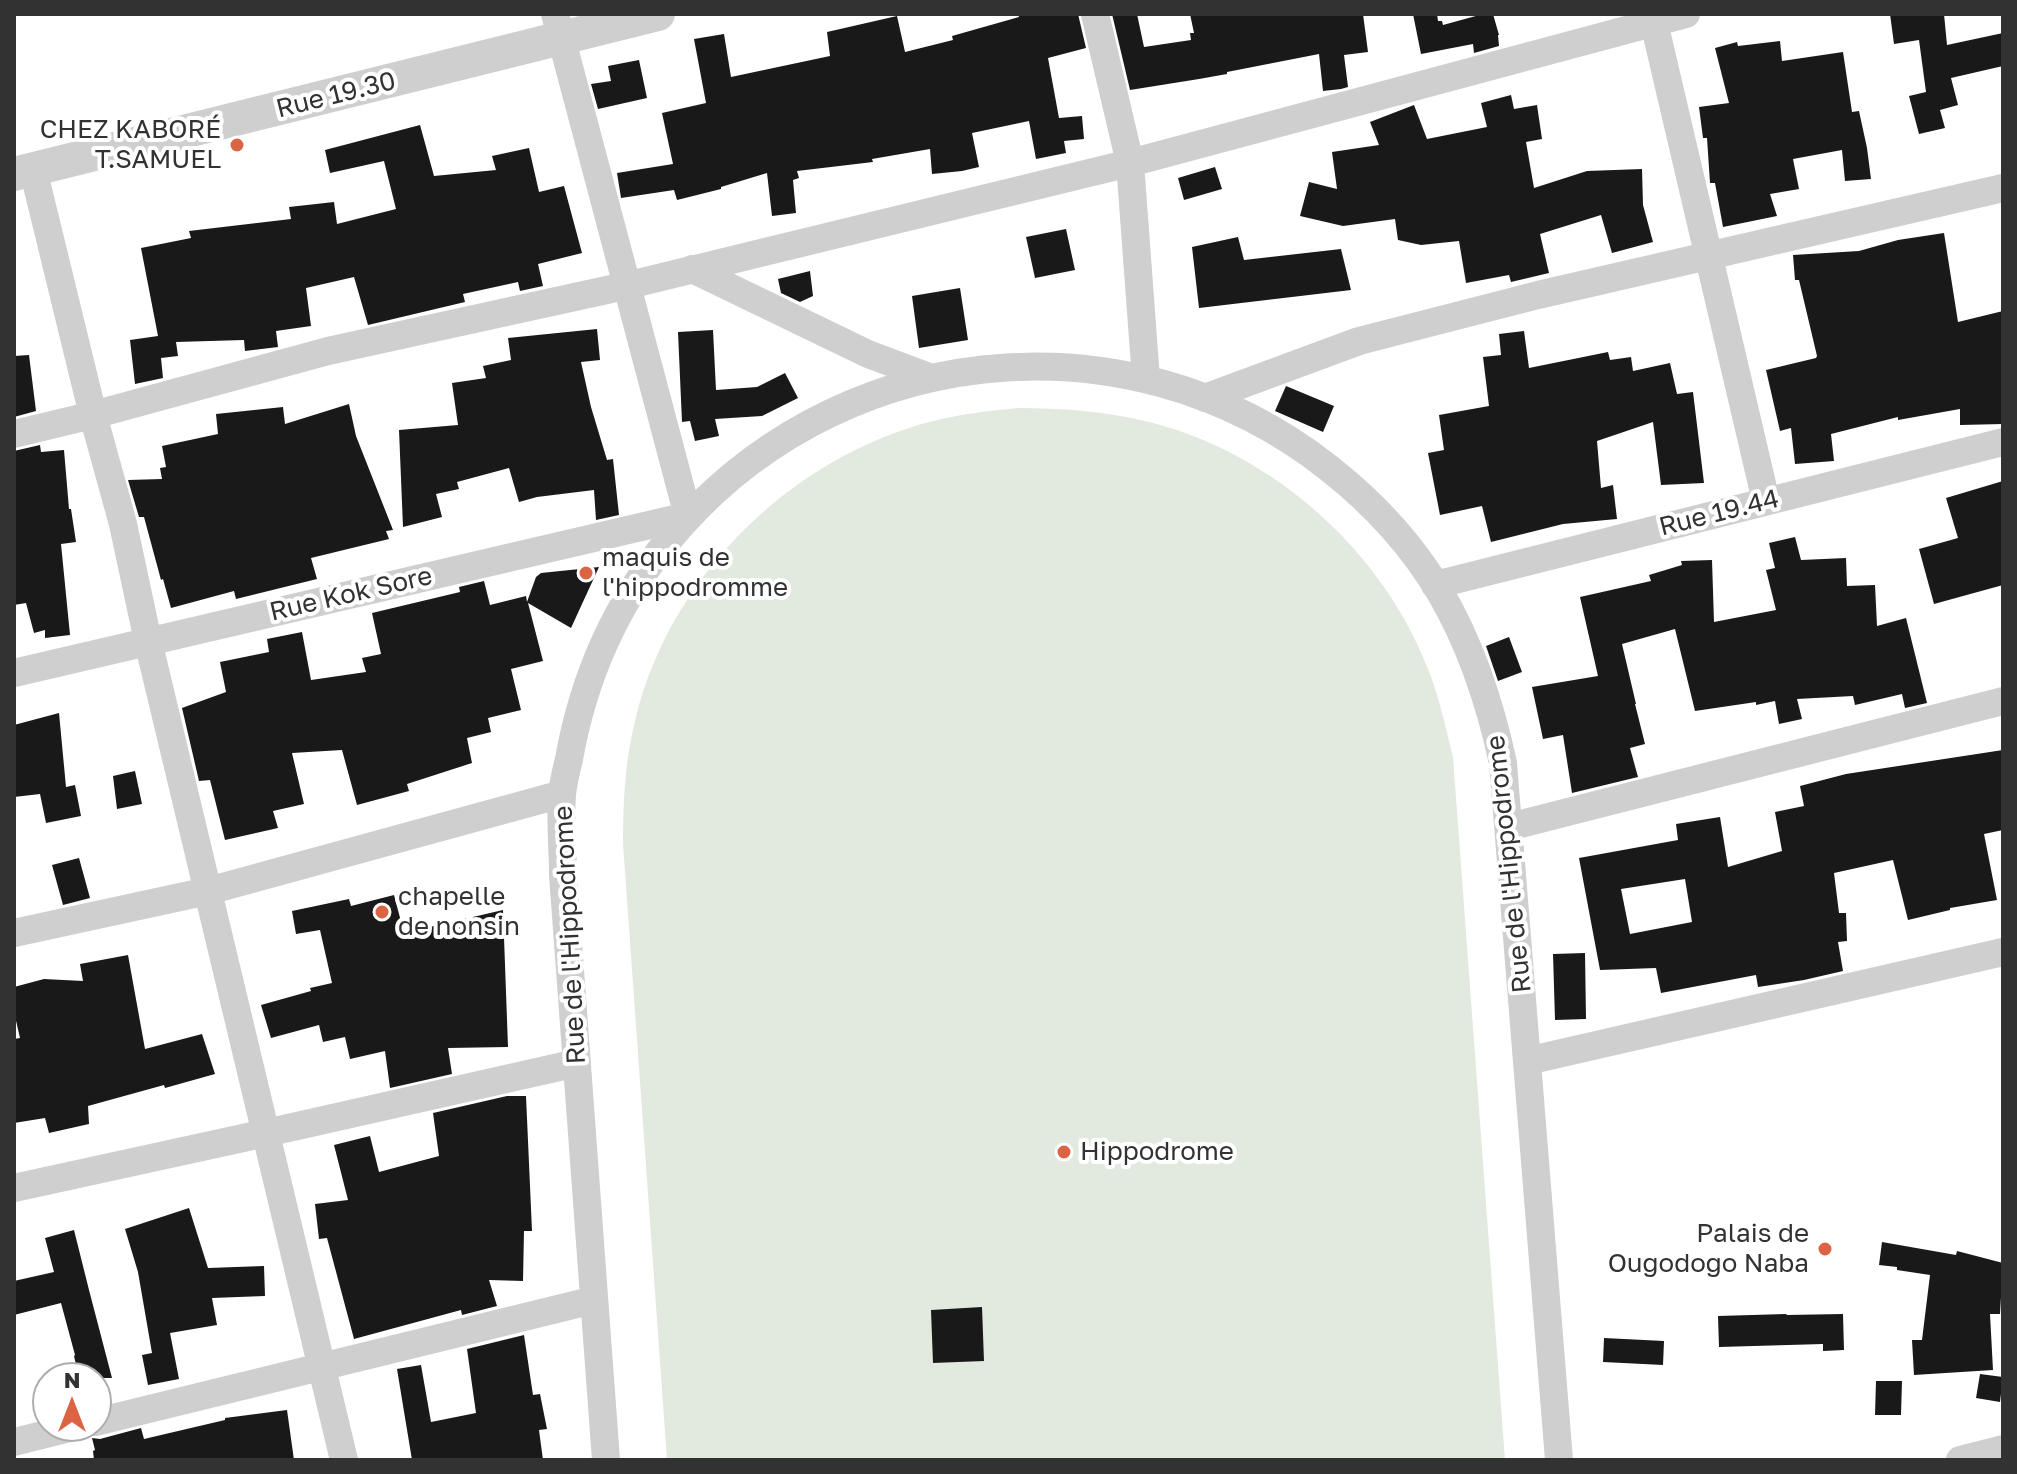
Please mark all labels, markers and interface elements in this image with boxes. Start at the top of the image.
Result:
street label: Rue 19.30 [273,65,399,125]
place label: CHEZ KABORÉ T.SAMUEL [40,114,221,176]
marker: CHEZ KABORÉ T.SAMUEL [228,136,246,154]
street label: Rue 19.44 [1656,483,1782,543]
place label: maquis de l'hippodromme [602,542,788,604]
street label: Rue Kok Sore [267,560,435,628]
marker: maquis de l'hippodromme [577,564,595,582]
street label: Rue de l'Hippodrome [1480,734,1538,994]
street label: Rue de l'Hippodrome [548,805,592,1065]
place label: chapelle de nonsin [398,881,520,942]
marker: chapelle de nonsin [373,903,391,921]
place label: Hippodrome [1080,1136,1234,1168]
marker: Hippodrome [1055,1143,1073,1161]
place label: Palais de Ougodogo Naba [1608,1218,1809,1280]
marker: Palais de Ougodogo Naba [1816,1240,1834,1258]
north arrow [32,1362,112,1442]
text: N [64,1366,80,1393]

